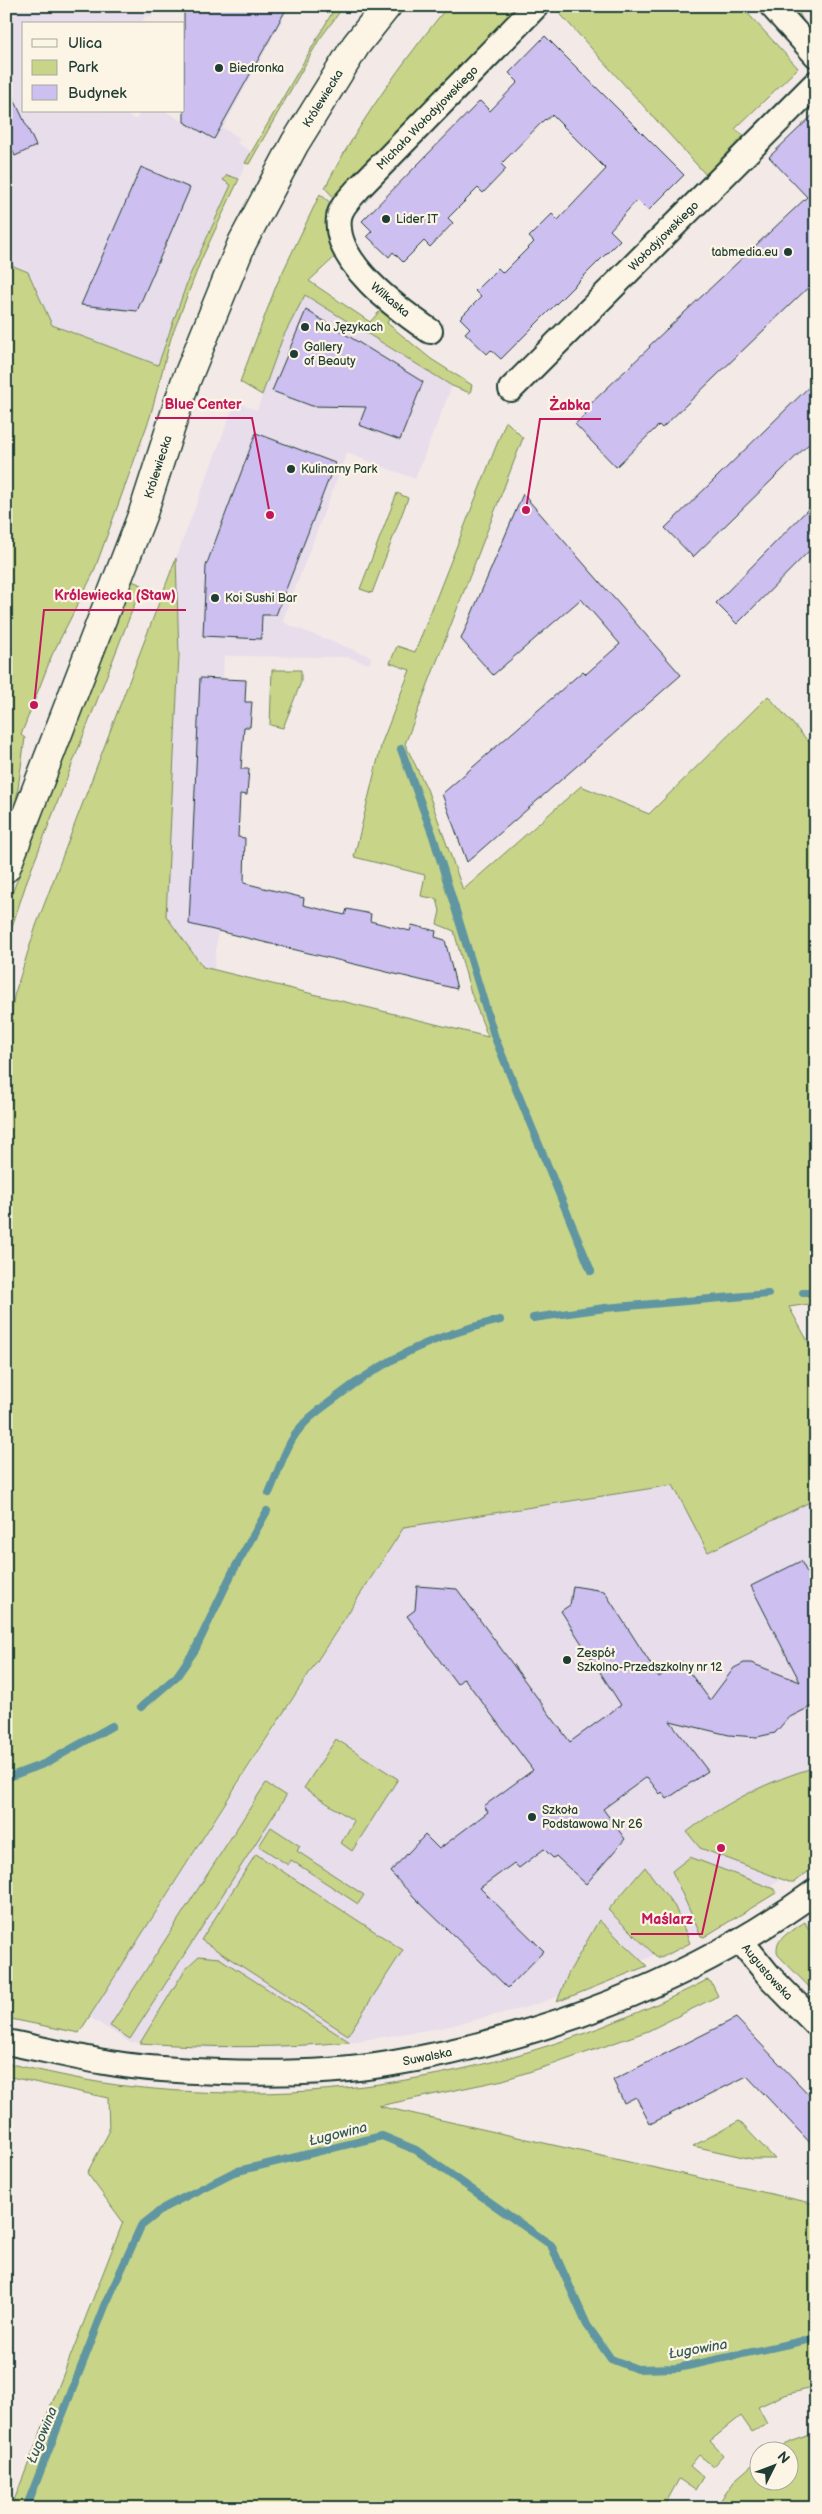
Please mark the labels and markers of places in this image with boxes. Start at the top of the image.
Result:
place label: Biedronka [229,61,284,76]
marker: Biedronka [213,62,225,74]
place label: Lider IT [396,212,439,227]
marker: Lider IT [380,213,392,225]
place label: tabmedia.eu [711,245,778,260]
marker: tabmedia.eu [782,246,794,258]
place label: Na Językach [315,320,384,335]
marker: Na Językach [299,321,311,333]
place label: Gallery of Beauty [304,340,356,369]
marker: Gallery of Beauty [288,348,300,360]
callout: Blue Center [155,389,252,418]
callout: Żabka [540,390,601,419]
place label: Kulinarny Park [301,462,377,477]
marker: Kulinarny Park [285,463,297,475]
callout: Królewiecka (Staw) [44,581,186,610]
place label: Koi Sushi Bar [225,591,298,606]
marker: Koi Sushi Bar [209,592,221,604]
place label: Zespół Szkolno-Przedszkolny nr 12 [576,1646,722,1675]
marker: Zespół Szkolno-Przedszkolny nr 12 [561,1654,573,1666]
place label: Szkoła Podstawowa Nr 26 [542,1803,643,1832]
marker: Szkoła Podstawowa Nr 26 [526,1811,538,1823]
callout: Maślarz [631,1905,702,1934]

